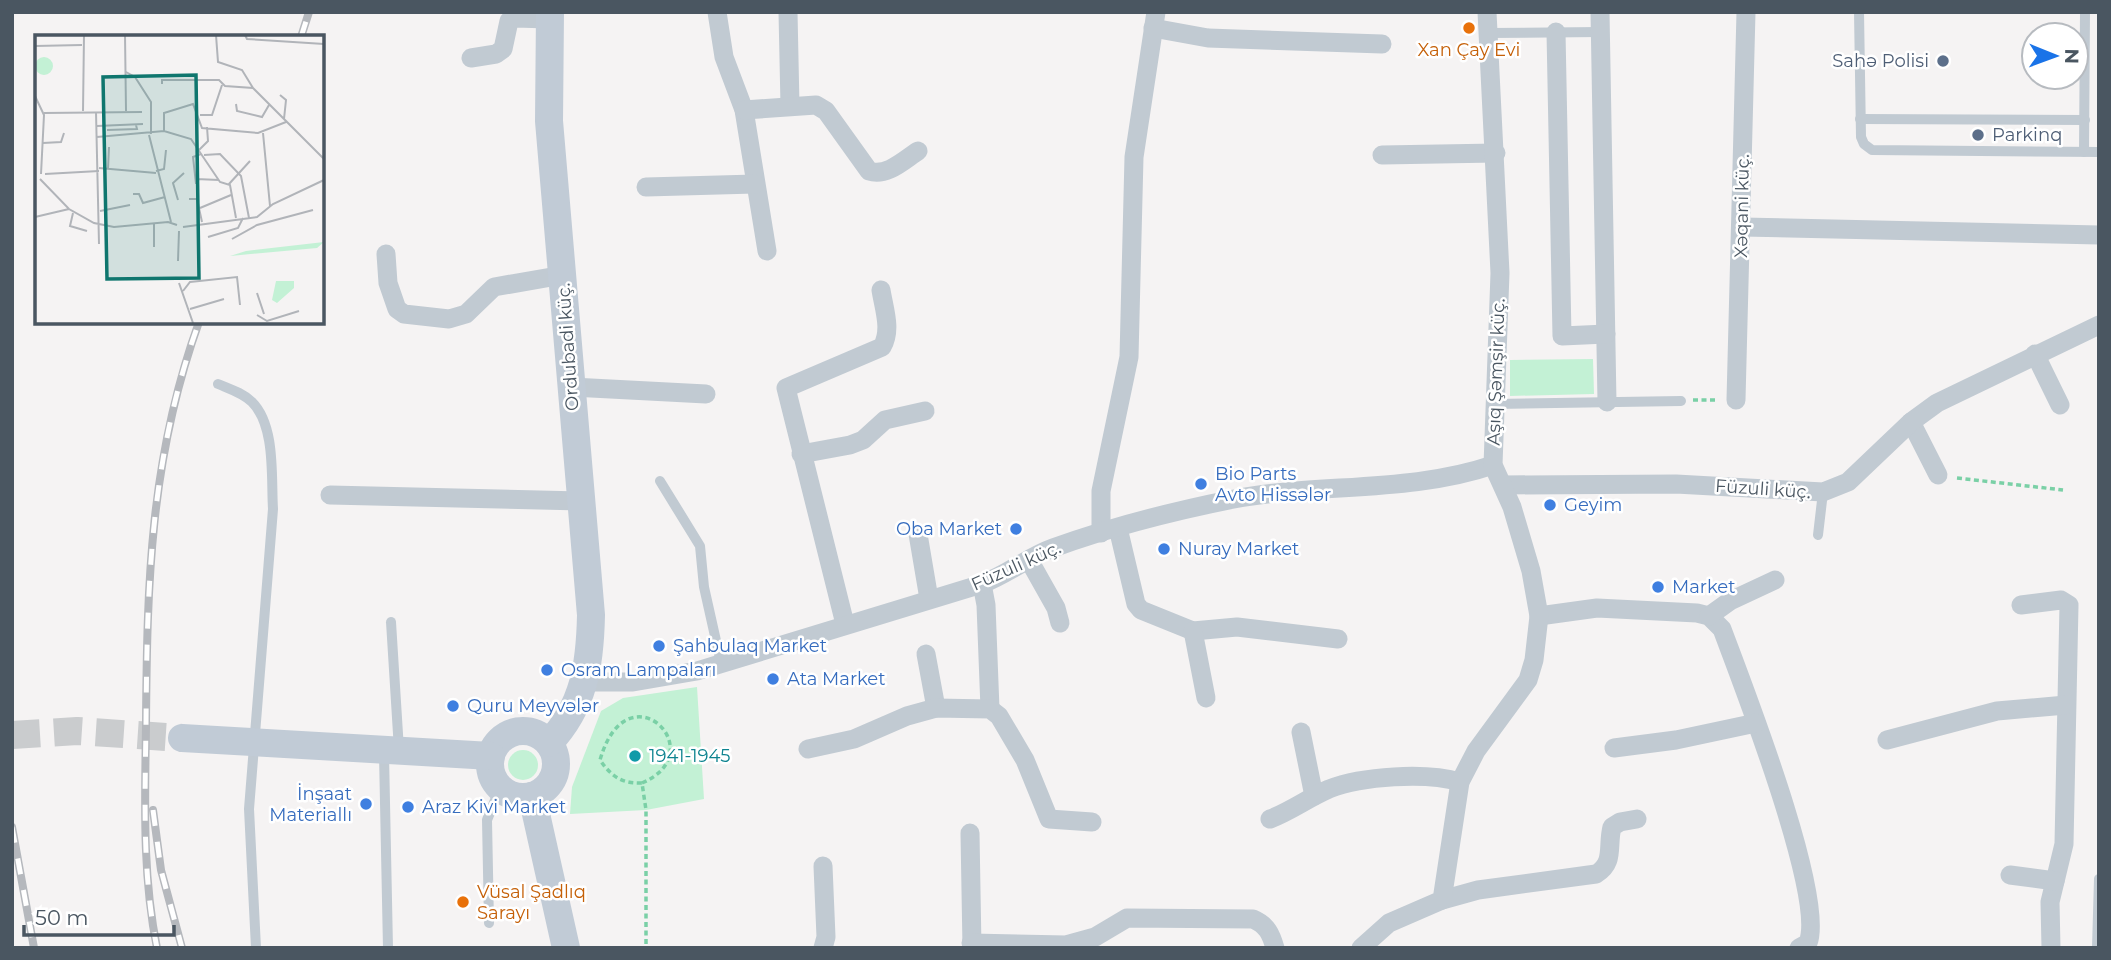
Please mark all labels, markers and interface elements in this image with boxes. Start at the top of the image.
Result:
marker: Xan Çay Evi [1461,20,1477,36]
north arrow [2020,21,2090,91]
inset map [35,35,324,324]
place label: Xan Çay Evi [1418,39,1520,61]
text: N [2060,48,2083,64]
place label: Sahə Polisi [1832,50,1929,72]
marker: Sahə Polisi [1935,53,1951,69]
place label: Parkinq [1992,124,2062,146]
marker: Parkinq [1970,127,1986,143]
street label: Xəqani küç. [1730,154,1754,258]
street label: Ordubadi küç. [553,282,583,412]
street label: Aşıq Şəmşir küç. [1482,298,1510,446]
place label: Bio Parts Avto Hissələr [1215,463,1331,506]
street label: Füzuli küç. [1714,475,1812,503]
marker: Bio Parts Avto Hissələr [1193,476,1209,492]
place label: Geyim [1564,494,1622,516]
marker: Geyim [1542,497,1558,513]
place label: Oba Market [896,518,1002,540]
marker: Oba Market [1008,521,1024,537]
street label: Füzuli küç. [968,536,1064,596]
place label: Nuray Market [1178,538,1299,560]
marker: Nuray Market [1156,541,1172,557]
place label: Market [1672,576,1735,598]
marker: Market [1650,579,1666,595]
place label: Şahbulaq Market [673,635,827,657]
marker: Şahbulaq Market [651,638,667,654]
place label: Osram Lampaları [561,659,716,681]
marker: Osram Lampaları [539,662,555,678]
place label: Ata Market [787,668,886,690]
marker: Ata Market [765,671,781,687]
place label: Quru Meyvələr [467,695,599,717]
marker: Quru Meyvələr [445,698,461,714]
place label: 1941-1945 [649,745,730,767]
marker: 1941-1945 [627,748,643,764]
place label: İnşaat Materiallı [269,783,352,826]
marker: İnşaat Materiallı [358,796,374,812]
place label: Araz Kivi Market [422,796,566,818]
marker: Araz Kivi Market [400,799,416,815]
place label: Vüsal Şadlıq Sarayı [477,881,586,924]
scale bar [24,894,175,938]
marker: Vüsal Şadlıq Sarayı [455,894,471,910]
text: 50 m [35,905,89,930]

